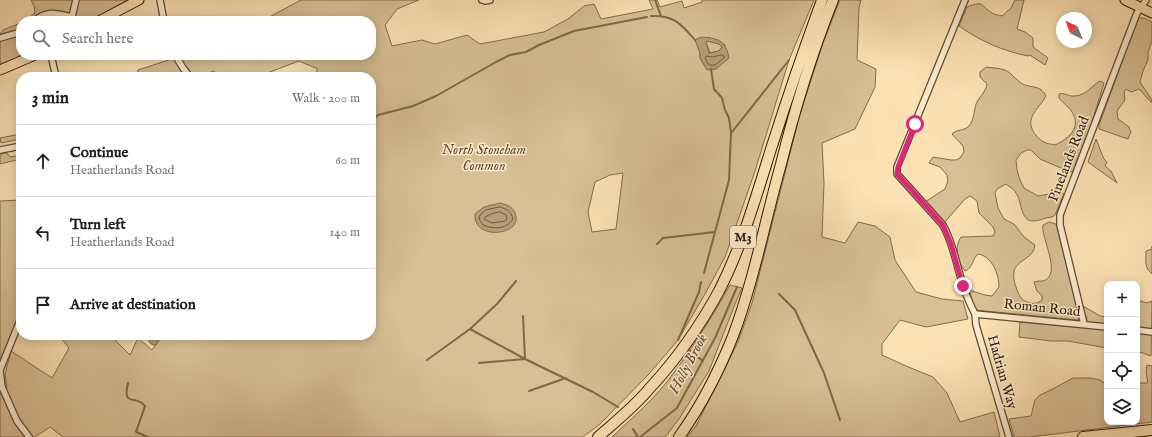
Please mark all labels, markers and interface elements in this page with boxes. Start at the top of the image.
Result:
north arrow [1056,12,1092,48]
search box [16,16,376,60]
icon: search [30,27,52,49]
text: Search here [62,29,133,48]
text: 3 min [32,88,69,109]
text: Walk · 200 m [292,90,360,107]
street label: Pinelands Road [1044,113,1094,204]
route start [906,115,924,133]
park label: North Stoneham Common [442,141,526,175]
text: Continue [70,143,128,162]
icon: ahead [32,150,54,172]
text: 60 m [335,152,360,169]
text: Heatherlands Road [70,162,174,179]
text: Turn left [70,215,126,234]
icon: left [32,222,54,244]
text: 140 m [330,224,360,241]
road number: M3 [730,226,756,248]
text: Heatherlands Road [70,234,174,251]
route end [954,277,972,295]
map controls [1104,281,1140,425]
button: + [1104,281,1140,317]
icon: arrive [32,294,54,316]
text: Arrive at destination [70,295,196,314]
street label: Roman Road [1003,295,1082,321]
button: − [1104,317,1140,353]
water label: Holly Brook [664,331,712,398]
street label: Hadrian Way [983,333,1021,411]
button: locate [1104,353,1140,389]
button: layers [1104,389,1140,425]

